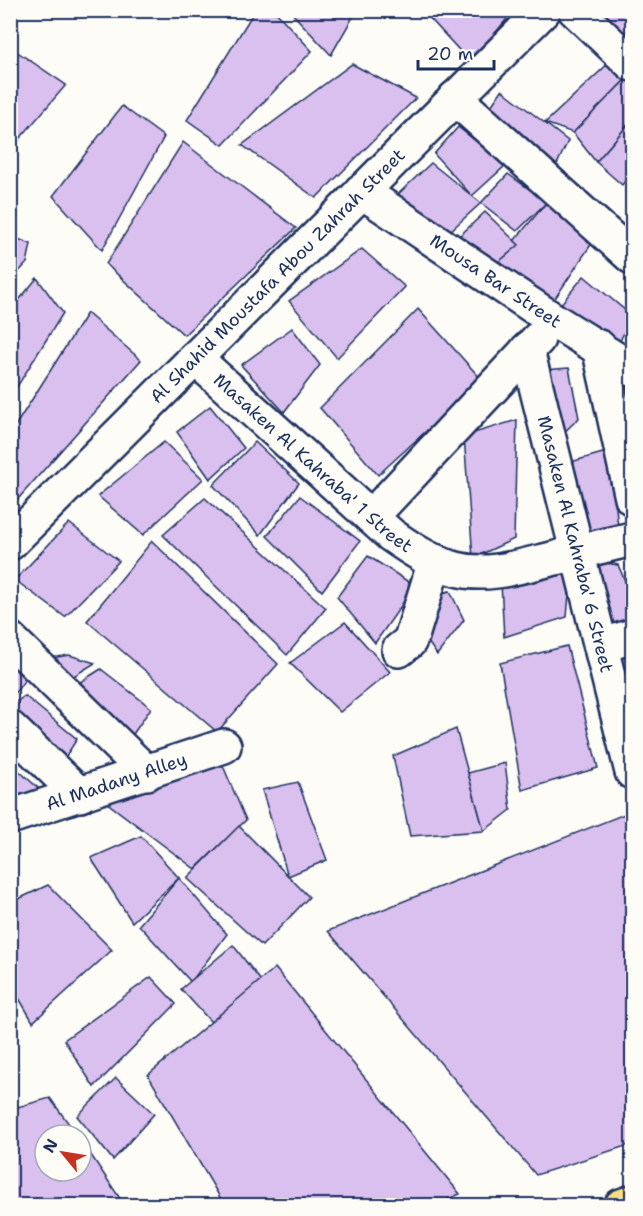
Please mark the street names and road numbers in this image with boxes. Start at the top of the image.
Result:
street label: Al Shahid Moustafa Abou Zahrah Street [145,143,410,408]
street label: Mousa Bar Street [425,229,566,334]
street label: Masaken Al Kahraba' 1 Street [208,368,417,558]
street label: Masaken Al Kahraba' 6 Street [532,413,619,675]
street label: Al Madany Alley [43,747,190,816]

